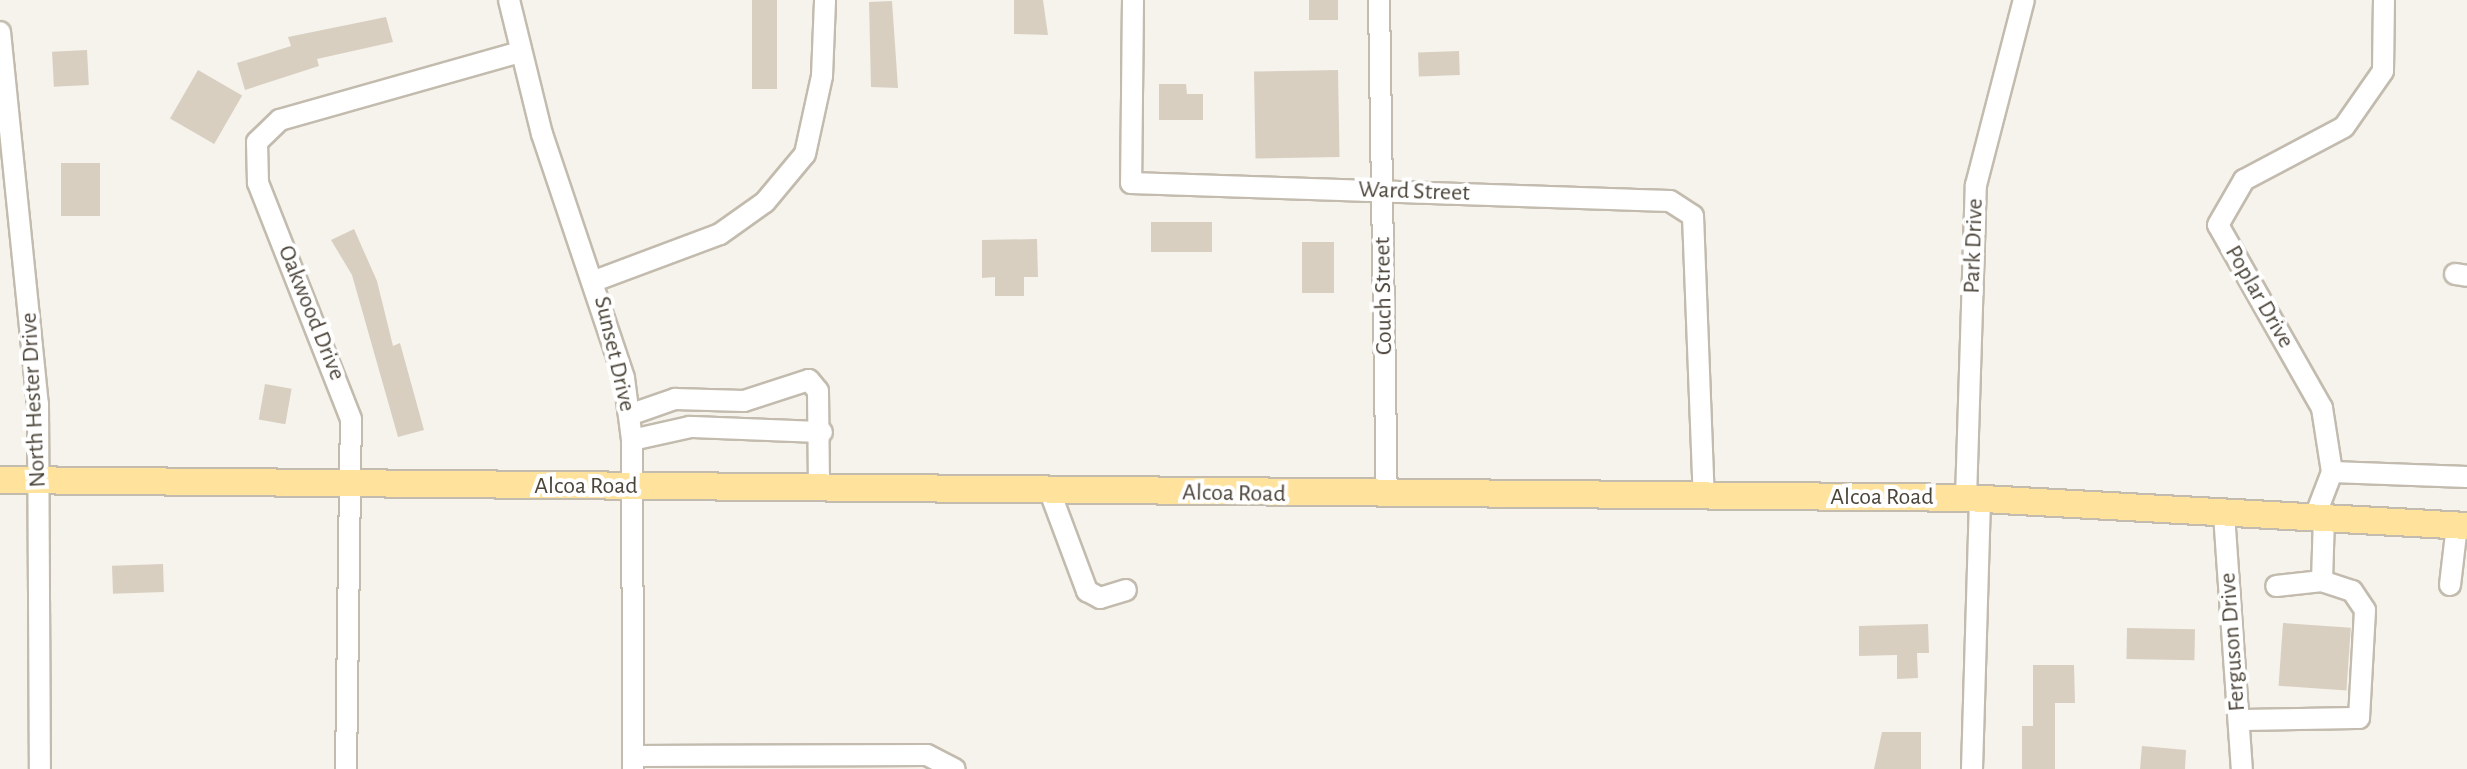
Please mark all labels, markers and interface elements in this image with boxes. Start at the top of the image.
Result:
street label: Ward Street [1358,176,1470,208]
street label: Park Drive [1958,198,1990,294]
street label: Couch Street [1369,237,1399,355]
street label: Poplar Drive [2218,240,2300,354]
street label: Oakwood Drive [271,241,351,385]
street label: Sunset Drive [587,294,641,414]
street label: North Hester Drive [15,312,53,488]
street label: Alcoa Road [534,473,638,501]
street label: Alcoa Road [1182,479,1286,509]
street label: Alcoa Road [1830,484,1934,512]
street label: Ferguson Drive [2214,572,2252,712]

